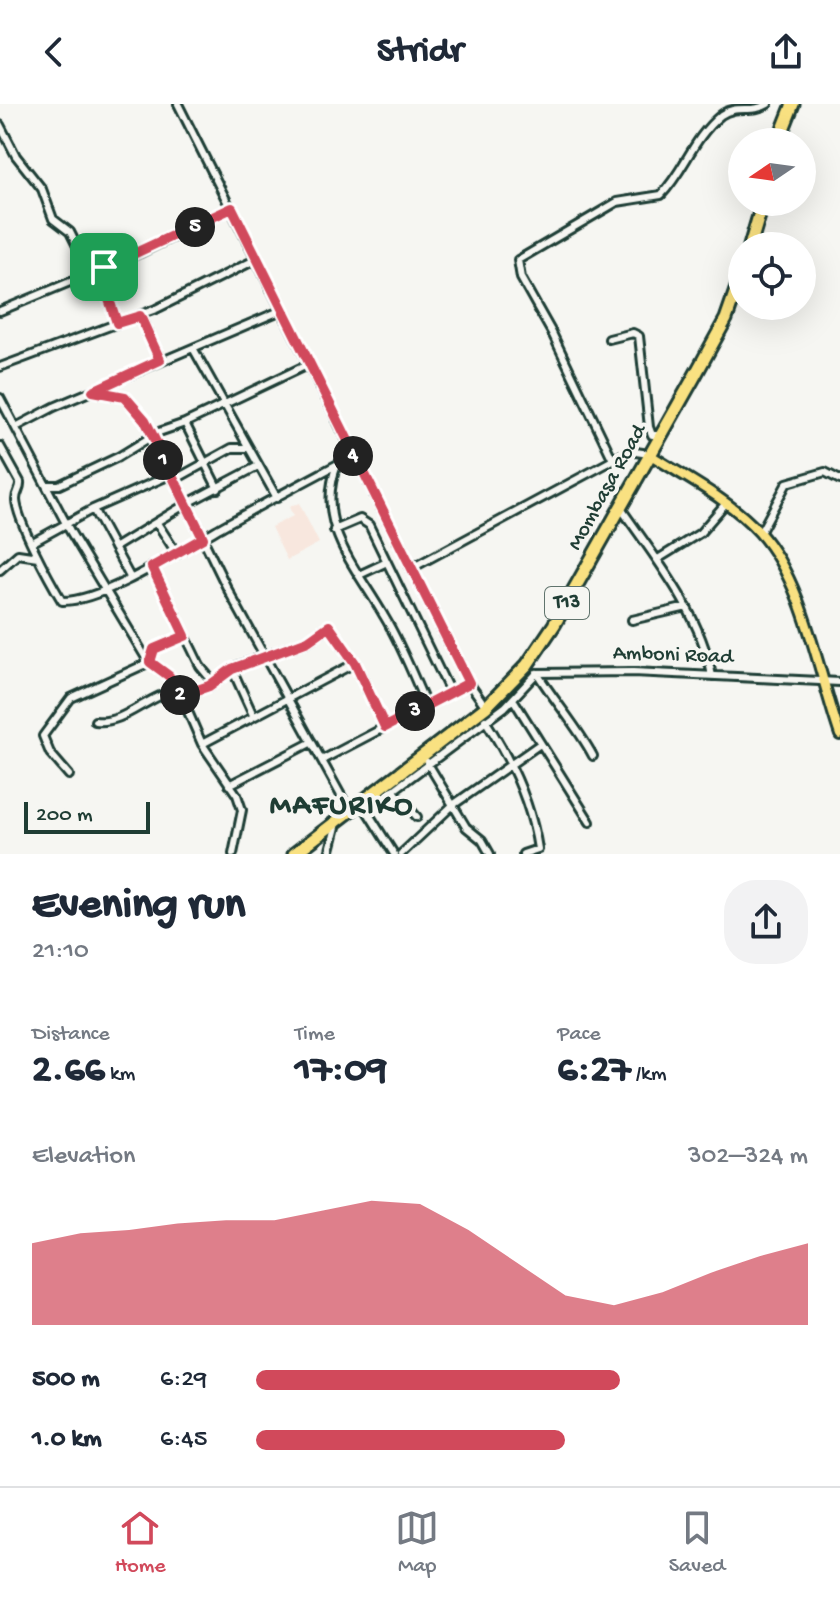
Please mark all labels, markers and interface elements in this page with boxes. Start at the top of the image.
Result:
icon: back [32,30,76,74]
icon: share [764,30,808,74]
text: Stridr [377,31,463,74]
north arrow [728,128,816,216]
map controls [728,128,816,320]
pin: 5 [175,207,215,247]
text: 5 [189,214,201,240]
button: locate [728,232,816,320]
pin [70,233,138,301]
icon: arrive [82,245,126,289]
street label: Mombasa Road [563,419,654,555]
pin: 4 [333,436,373,476]
pin: 1 [143,440,183,480]
text: 4 [348,443,358,469]
text: 1 [159,447,167,473]
road number: T13 [545,587,589,619]
street label: Amboni Road [613,641,736,671]
pin: 2 [160,675,200,715]
text: 2 [175,682,185,708]
pin: 3 [395,691,435,731]
text: 3 [409,698,421,724]
district label: MAFURIKO [270,790,414,825]
scale bar [24,798,150,834]
text: 200 m [36,803,93,829]
button: share [724,880,808,964]
text: Evening run [32,881,245,933]
text: 21:10 [32,937,89,968]
text: Distance [32,1022,110,1048]
text: Time [295,1022,335,1048]
text: Pace [557,1022,601,1048]
text: 2.66 [32,1048,105,1095]
text: 17:09 [295,1048,387,1095]
text: 6:27 [557,1048,631,1095]
text: km [105,1062,135,1088]
text: /km [631,1062,667,1088]
text: Elevation [32,1142,135,1173]
text: 302–324 m [688,1142,808,1173]
text: 500 m [32,1365,100,1396]
text: 6:29 [160,1365,207,1396]
text: 1.0 km [32,1425,102,1456]
text: 6:45 [160,1425,207,1456]
tab: Home [115,1506,166,1580]
tab: Map [395,1506,439,1580]
tab: Saved [669,1506,725,1580]

